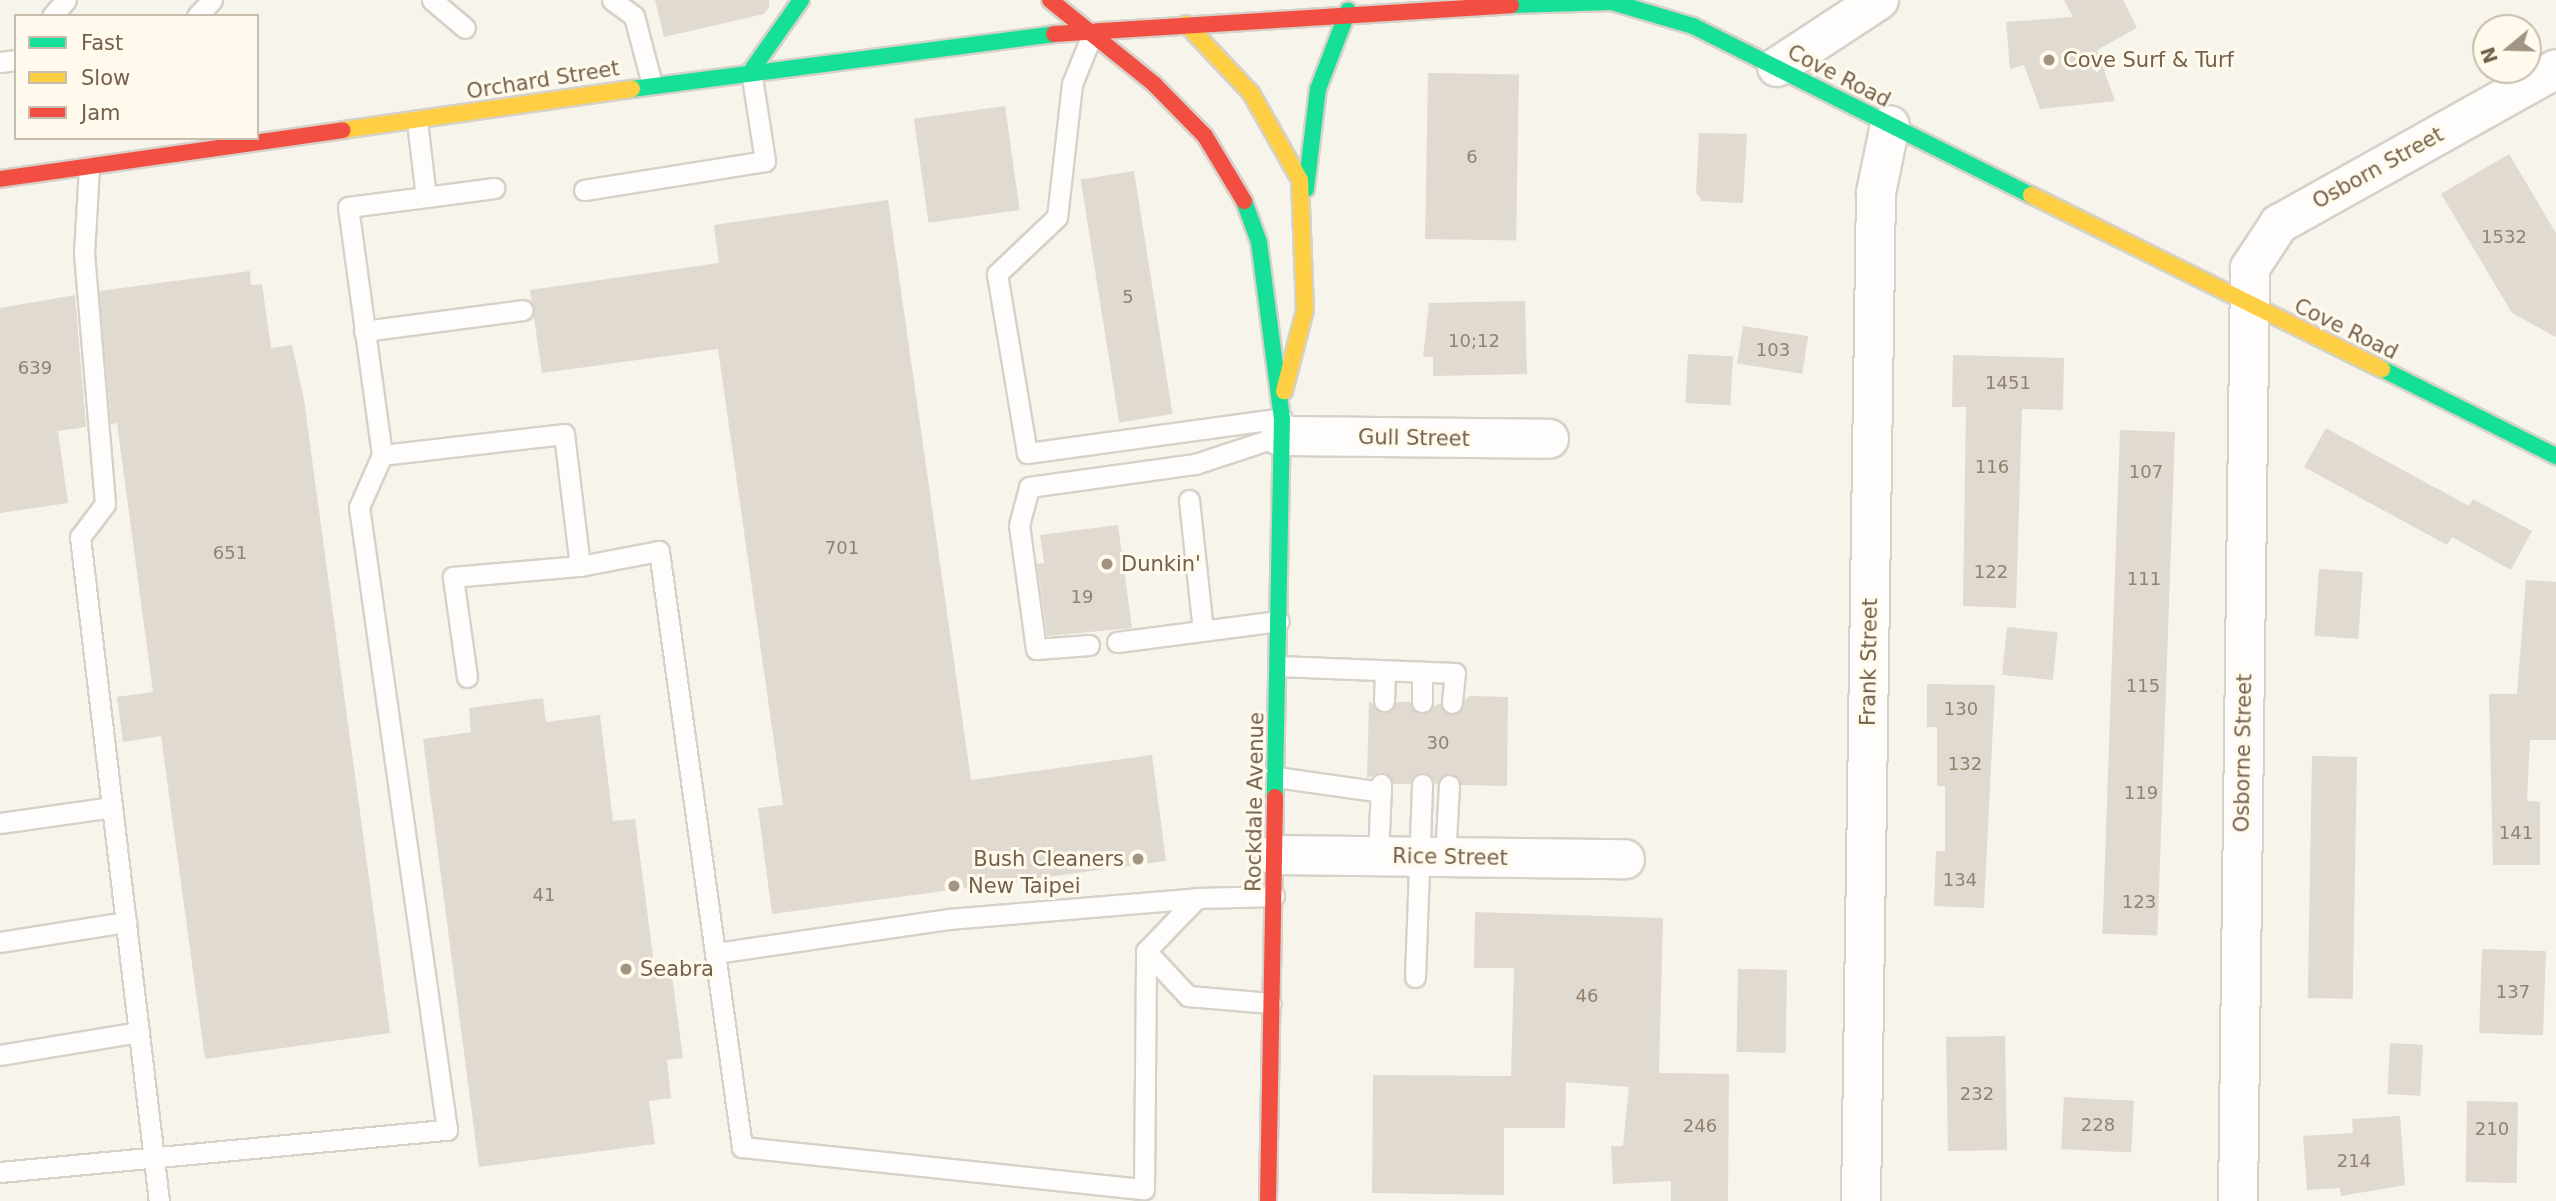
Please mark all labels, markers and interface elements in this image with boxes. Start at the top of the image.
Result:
legend [14,14,259,140]
north arrow [2472,14,2542,84]
text: Fast [81,31,123,55]
street label: Cove Road [1783,39,1895,113]
text: N [2476,44,2502,66]
place label: Cove Surf & Turf [2063,47,2234,73]
marker: Cove Surf & Turf [2041,52,2057,68]
street label: Orchard Street [465,55,621,105]
text: Slow [81,66,130,90]
text: Jam [81,101,121,125]
street label: Osborn Street [2308,122,2448,214]
house number: 6 [1466,146,1478,168]
house number: 1532 [2481,226,2527,248]
house number: 5 [1122,286,1134,308]
street label: Cove Road [2290,293,2402,365]
house number: 10;12 [1448,330,1500,352]
house number: 103 [1756,339,1790,361]
house number: 639 [18,357,52,379]
house number: 1451 [1985,372,2031,394]
street label: Gull Street [1358,424,1470,452]
house number: 116 [1975,456,2009,478]
house number: 107 [2129,461,2163,483]
house number: 701 [825,537,859,559]
house number: 651 [213,542,247,564]
place label: Dunkin' [1121,551,1201,577]
marker: Dunkin' [1099,556,1115,572]
house number: 122 [1974,561,2008,583]
house number: 111 [2127,568,2161,590]
house number: 19 [1071,586,1093,608]
street label: Frank Street [1855,598,1883,726]
street label: Osborne Street [2229,673,2257,833]
house number: 115 [2126,675,2160,697]
house number: 130 [1944,698,1978,720]
street label: Rockdale Avenue [1241,712,1269,892]
house number: 30 [1427,732,1449,754]
house number: 132 [1948,753,1982,775]
house number: 119 [2124,782,2158,804]
house number: 141 [2499,822,2533,844]
street label: Rice Street [1392,843,1508,871]
place label: Bush Cleaners [973,846,1124,872]
marker: Bush Cleaners [1130,851,1146,867]
house number: 134 [1943,869,1977,891]
place label: New Taipei [968,873,1081,899]
marker: New Taipei [946,878,962,894]
house number: 41 [533,884,555,906]
house number: 123 [2122,891,2156,913]
place label: Seabra [640,956,714,982]
marker: Seabra [618,961,634,977]
house number: 137 [2496,981,2530,1003]
house number: 46 [1576,985,1598,1007]
house number: 232 [1960,1083,1994,1105]
house number: 228 [2081,1114,2115,1136]
house number: 246 [1683,1115,1717,1137]
house number: 210 [2475,1118,2509,1140]
house number: 214 [2337,1150,2371,1172]

